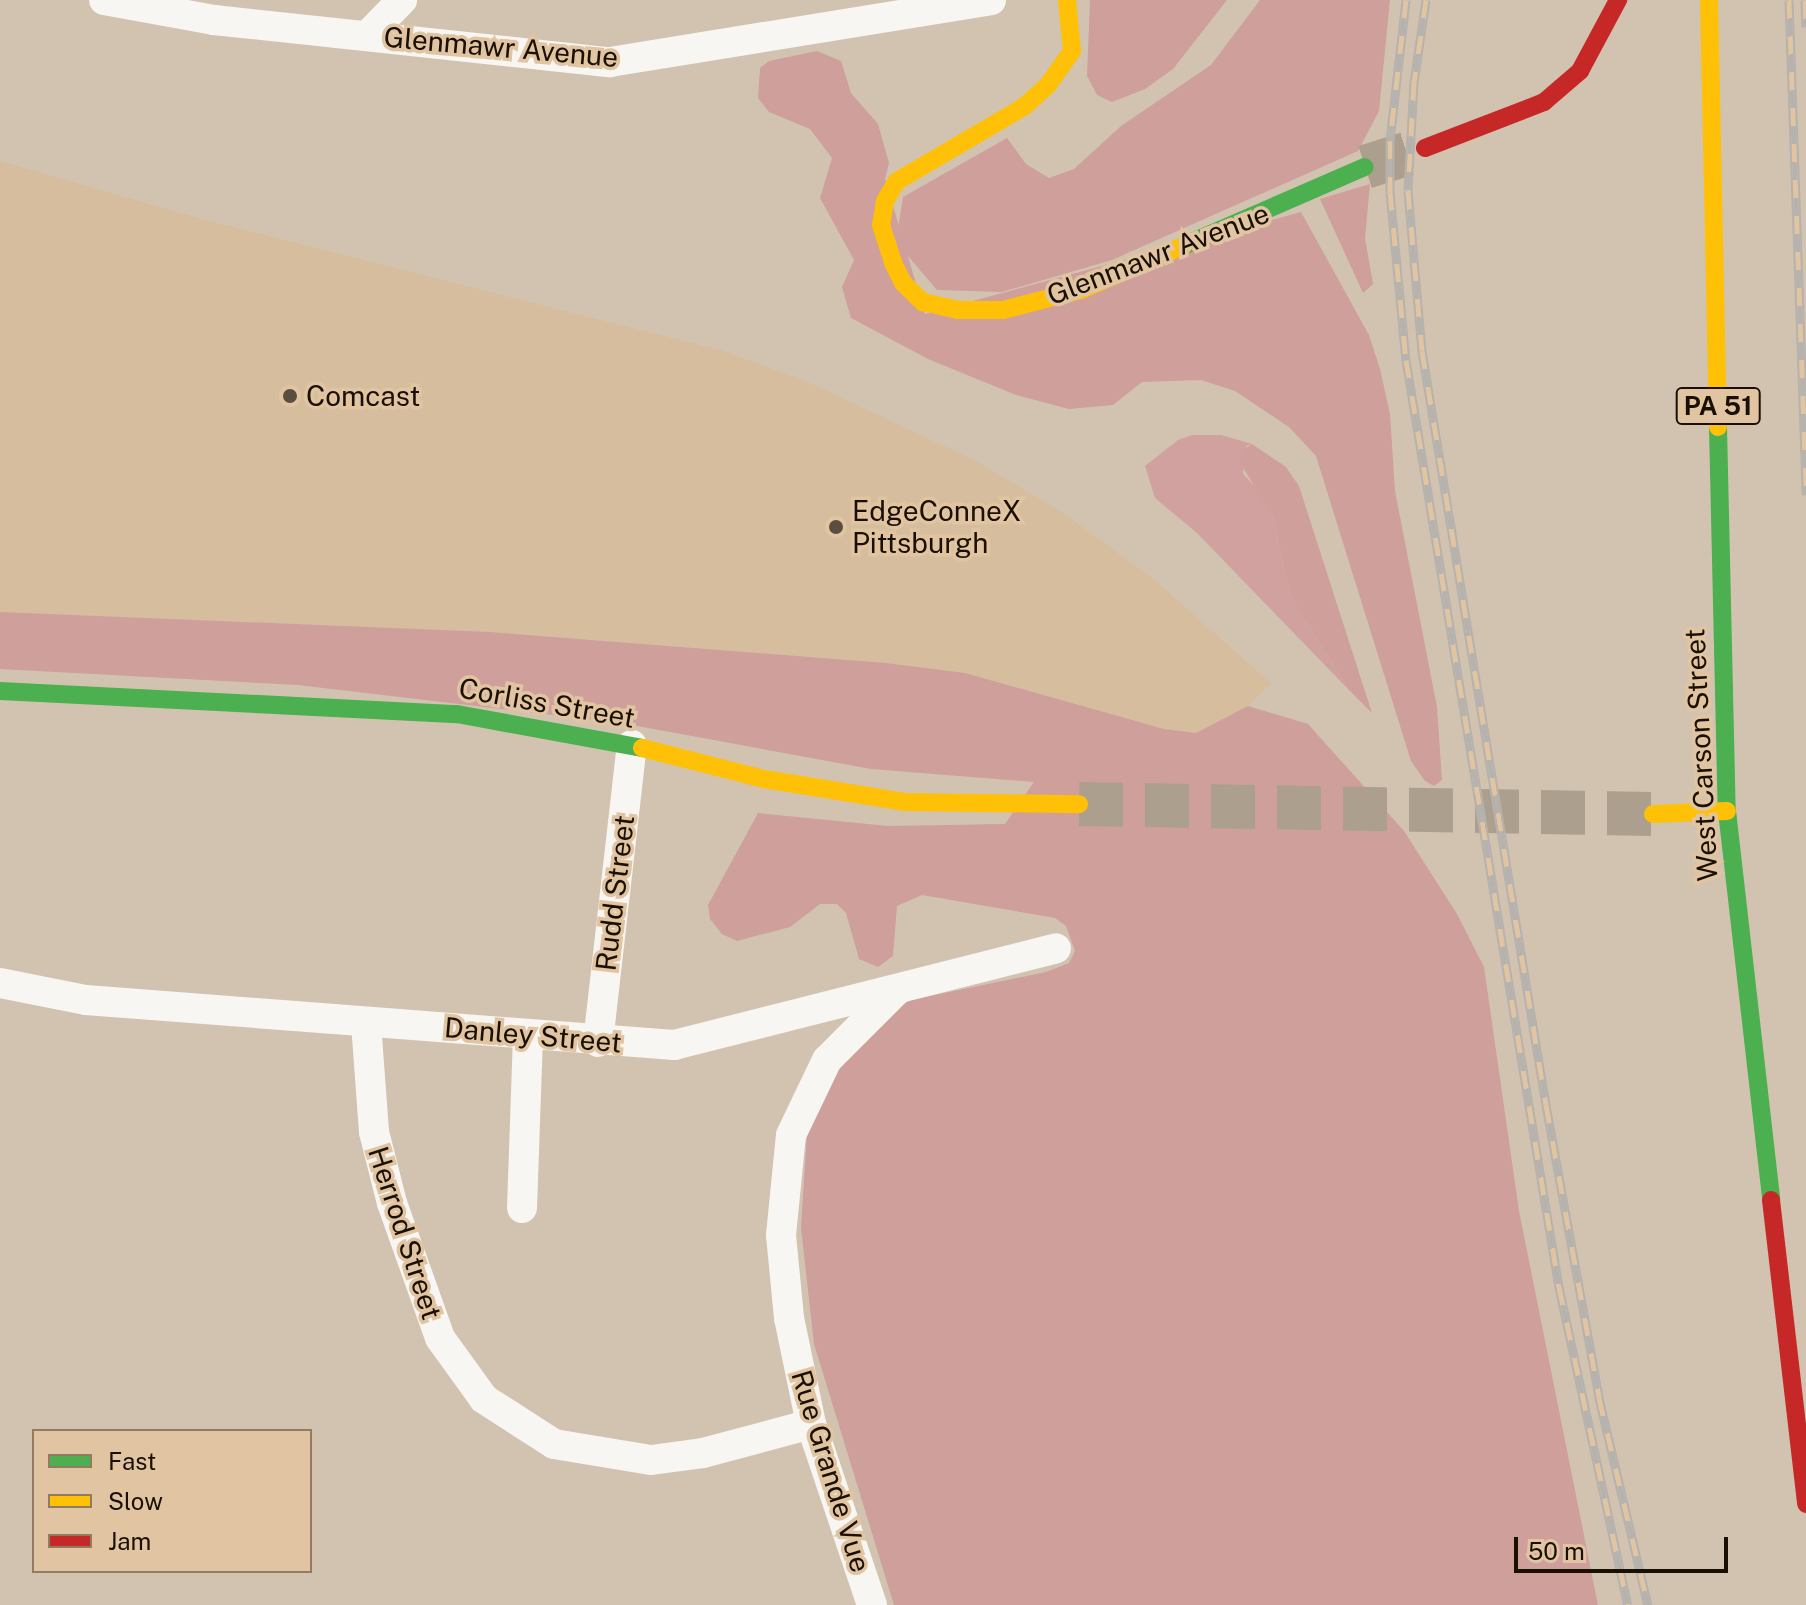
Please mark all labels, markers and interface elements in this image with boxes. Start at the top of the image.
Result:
street label: Glenmawr Avenue [382,20,620,74]
street label: Glenmawr Avenue [1042,196,1274,312]
place label: Comcast [306,379,420,413]
road number: PA 51 [1674,384,1762,428]
marker: Comcast [281,387,299,405]
place label: EdgeConneX Pittsburgh [852,494,1021,560]
marker: EdgeConneX Pittsburgh [827,518,845,536]
street label: West Carson Street [1678,628,1724,882]
street label: Corliss Street [456,671,638,735]
street label: Rudd Street [589,813,641,973]
street label: Danley Street [443,1011,623,1059]
street label: Herrod Street [361,1142,449,1324]
street label: Rue Grande Vue [784,1365,878,1577]
legend [32,1429,312,1573]
text: Fast [108,1447,156,1475]
text: Slow [108,1487,163,1515]
scale bar [1518,1521,1732,1571]
text: Jam [108,1527,151,1555]
text: 50 m [1528,1537,1585,1565]

